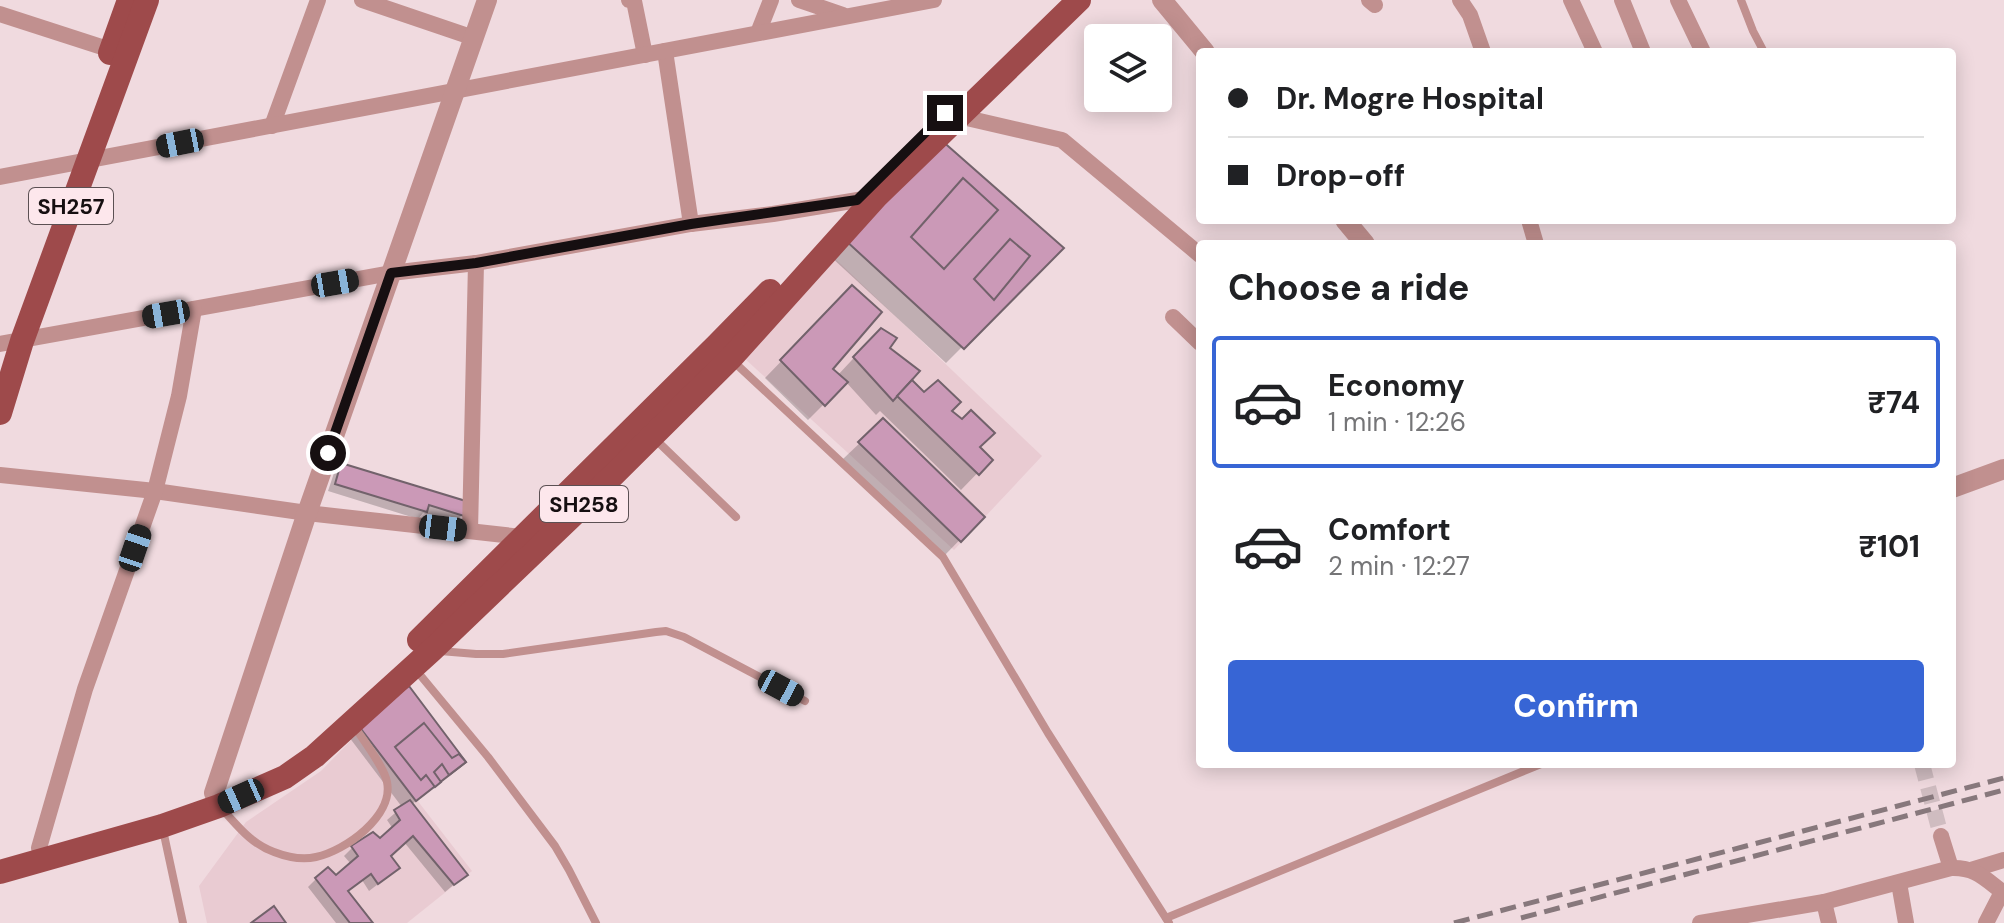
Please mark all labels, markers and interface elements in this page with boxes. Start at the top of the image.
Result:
map controls [1084,24,1172,112]
button: layers [1084,24,1172,112]
text: Dr. Mogre Hospital [1276,79,1544,118]
route end [927,95,963,131]
car [154,127,206,159]
text: Drop-off [1276,156,1405,195]
road number: SH257 [29,188,113,224]
text: Choose a ride [1228,264,1469,311]
car [309,267,361,299]
car [140,298,192,330]
icon: car [1232,366,1304,438]
text: Economy [1328,366,1465,405]
text: ₹74 [1868,383,1920,422]
text: 1 min · 12:26 [1328,405,1466,439]
route start [310,435,346,471]
road number: SH258 [540,486,628,522]
icon: car [1232,510,1304,582]
text: Comfort [1328,510,1451,549]
car [418,513,468,543]
car [116,521,154,575]
text: ₹101 [1859,527,1920,566]
text: 2 min · 12:27 [1328,549,1470,583]
button: Confirm [1228,660,1924,752]
car [754,666,808,710]
car [214,775,268,817]

